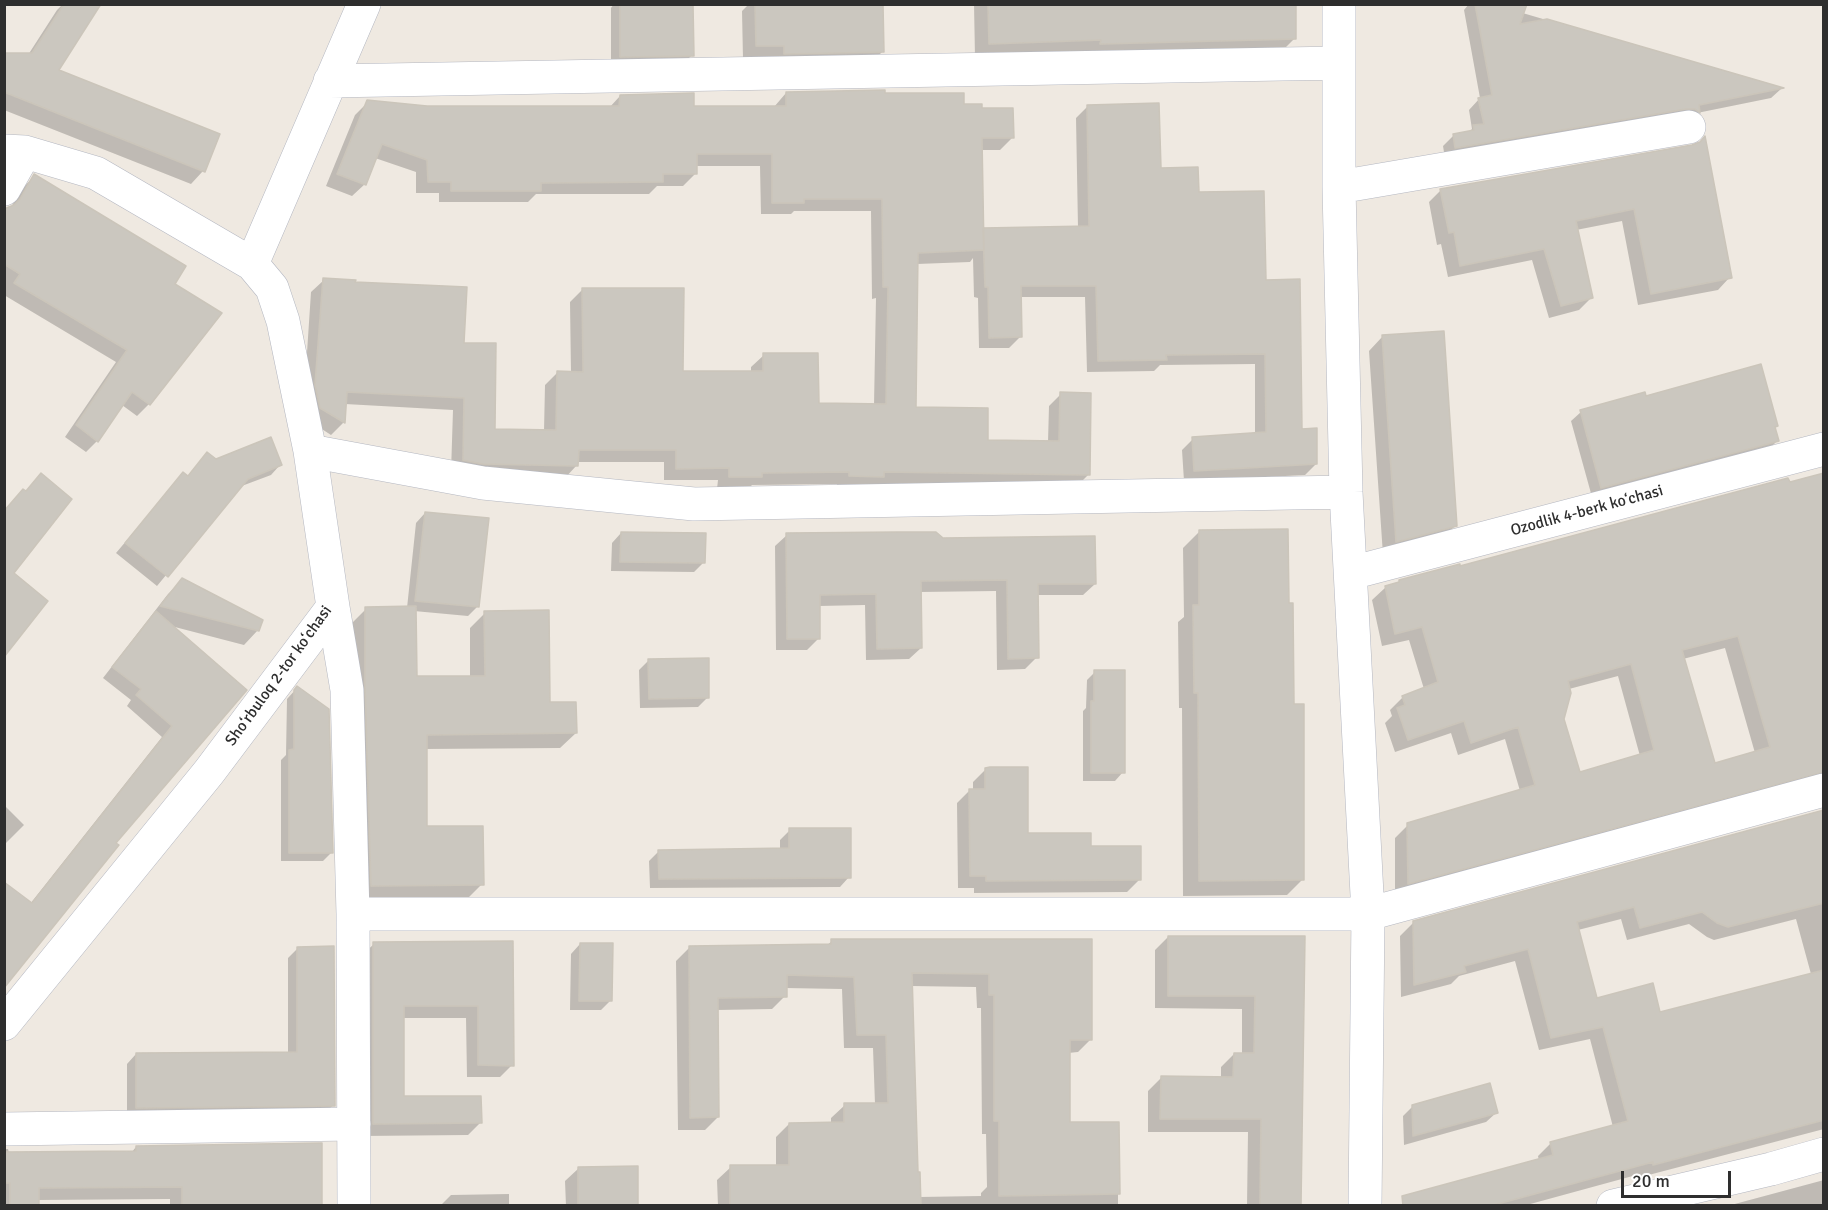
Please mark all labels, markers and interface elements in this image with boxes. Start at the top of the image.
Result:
street label: Ozodlik 4-berk koʻchasi [1509,481,1665,541]
street label: Shoʻrbuloq 2-tor koʻchasi [222,602,336,750]
scale bar [1624,1159,1734,1197]
text: 20 m [1632,1170,1670,1192]

